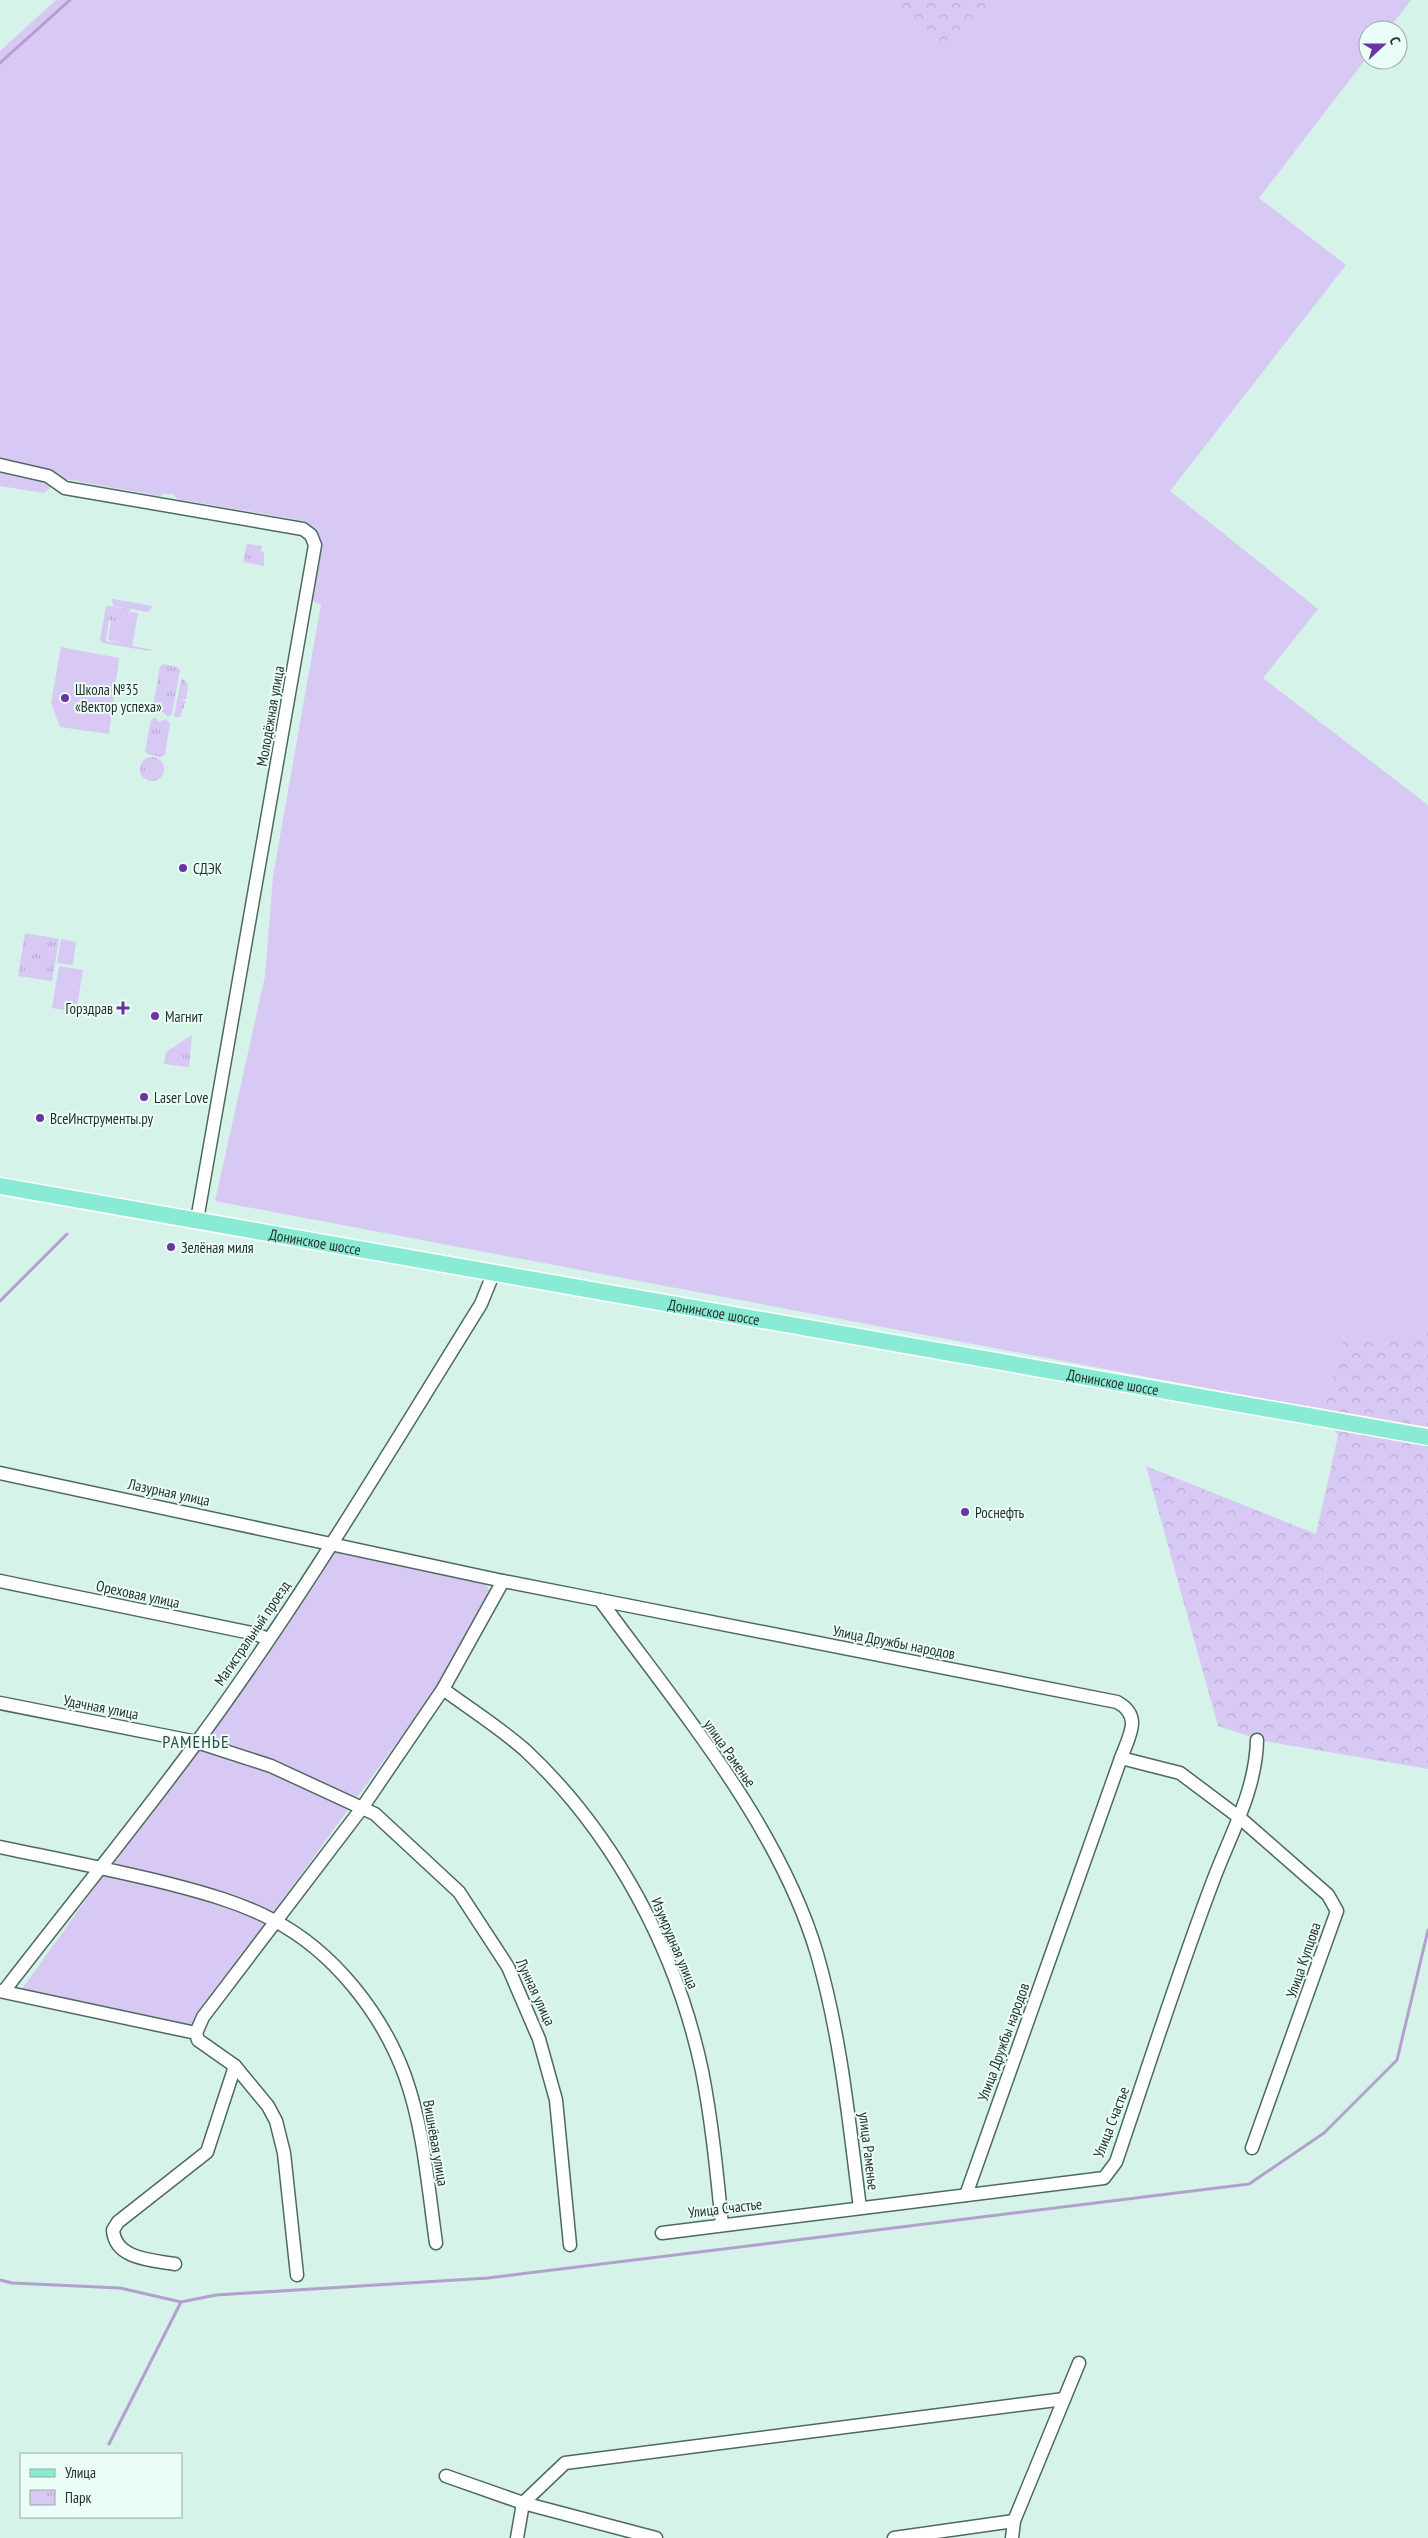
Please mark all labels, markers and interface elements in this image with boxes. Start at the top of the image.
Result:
north arrow [1358,20,1408,70]
text: С [1386,34,1405,47]
street label: Молодёжная улица [252,664,288,768]
place label: Школа №35 «Вектор успеха» [75,680,162,716]
marker: Школа №35 «Вектор успеха» [59,692,71,704]
place label: СДЭК [193,859,223,878]
marker: СДЭК [177,862,189,874]
place label: Горздрав [66,999,113,1018]
marker: Горздрав [117,1002,129,1014]
place label: Магнит [165,1007,203,1026]
marker: Магнит [149,1010,161,1022]
place label: Laser Love [154,1088,208,1107]
marker: Laser Love [138,1091,150,1103]
place label: ВсеИнструменты.ру [50,1109,154,1128]
marker: ВсеИнструменты.ру [34,1112,46,1124]
street label: Донинское шоссе [268,1224,362,1259]
place label: Зелёная миля [181,1238,254,1257]
marker: Зелёная миля [165,1241,177,1253]
street label: Донинское шоссе [667,1294,761,1329]
street label: Донинское шоссе [1066,1364,1160,1399]
street label: Лазурная улица [125,1474,212,1510]
place label: Роснефть [975,1503,1025,1522]
marker: Роснефть [959,1506,971,1518]
street label: Ореховая улица [95,1576,181,1612]
street label: Магистральный проезд [210,1576,294,1689]
street label: Улица Дружбы народов [831,1621,957,1663]
street label: Удачная улица [62,1690,140,1724]
street label: улица Раменье [700,1715,760,1791]
district label: РАМЕНЬЕ [162,1730,230,1753]
street label: Изумрудная улица [647,1894,703,1992]
street label: Улица Купцова [1281,1920,1325,2000]
street label: Лунная улица [512,1955,560,2029]
street label: Улица Дружбы народов [973,1980,1033,2104]
street label: Улица Счастье [1089,2084,1133,2160]
street label: Вишнёвая улица [419,2099,453,2187]
street label: улица Раменье [855,2111,883,2191]
street label: Улица Счастье [687,2194,763,2222]
legend [20,2453,182,2518]
text: Улица [65,2463,96,2482]
text: Парк [65,2488,91,2507]

